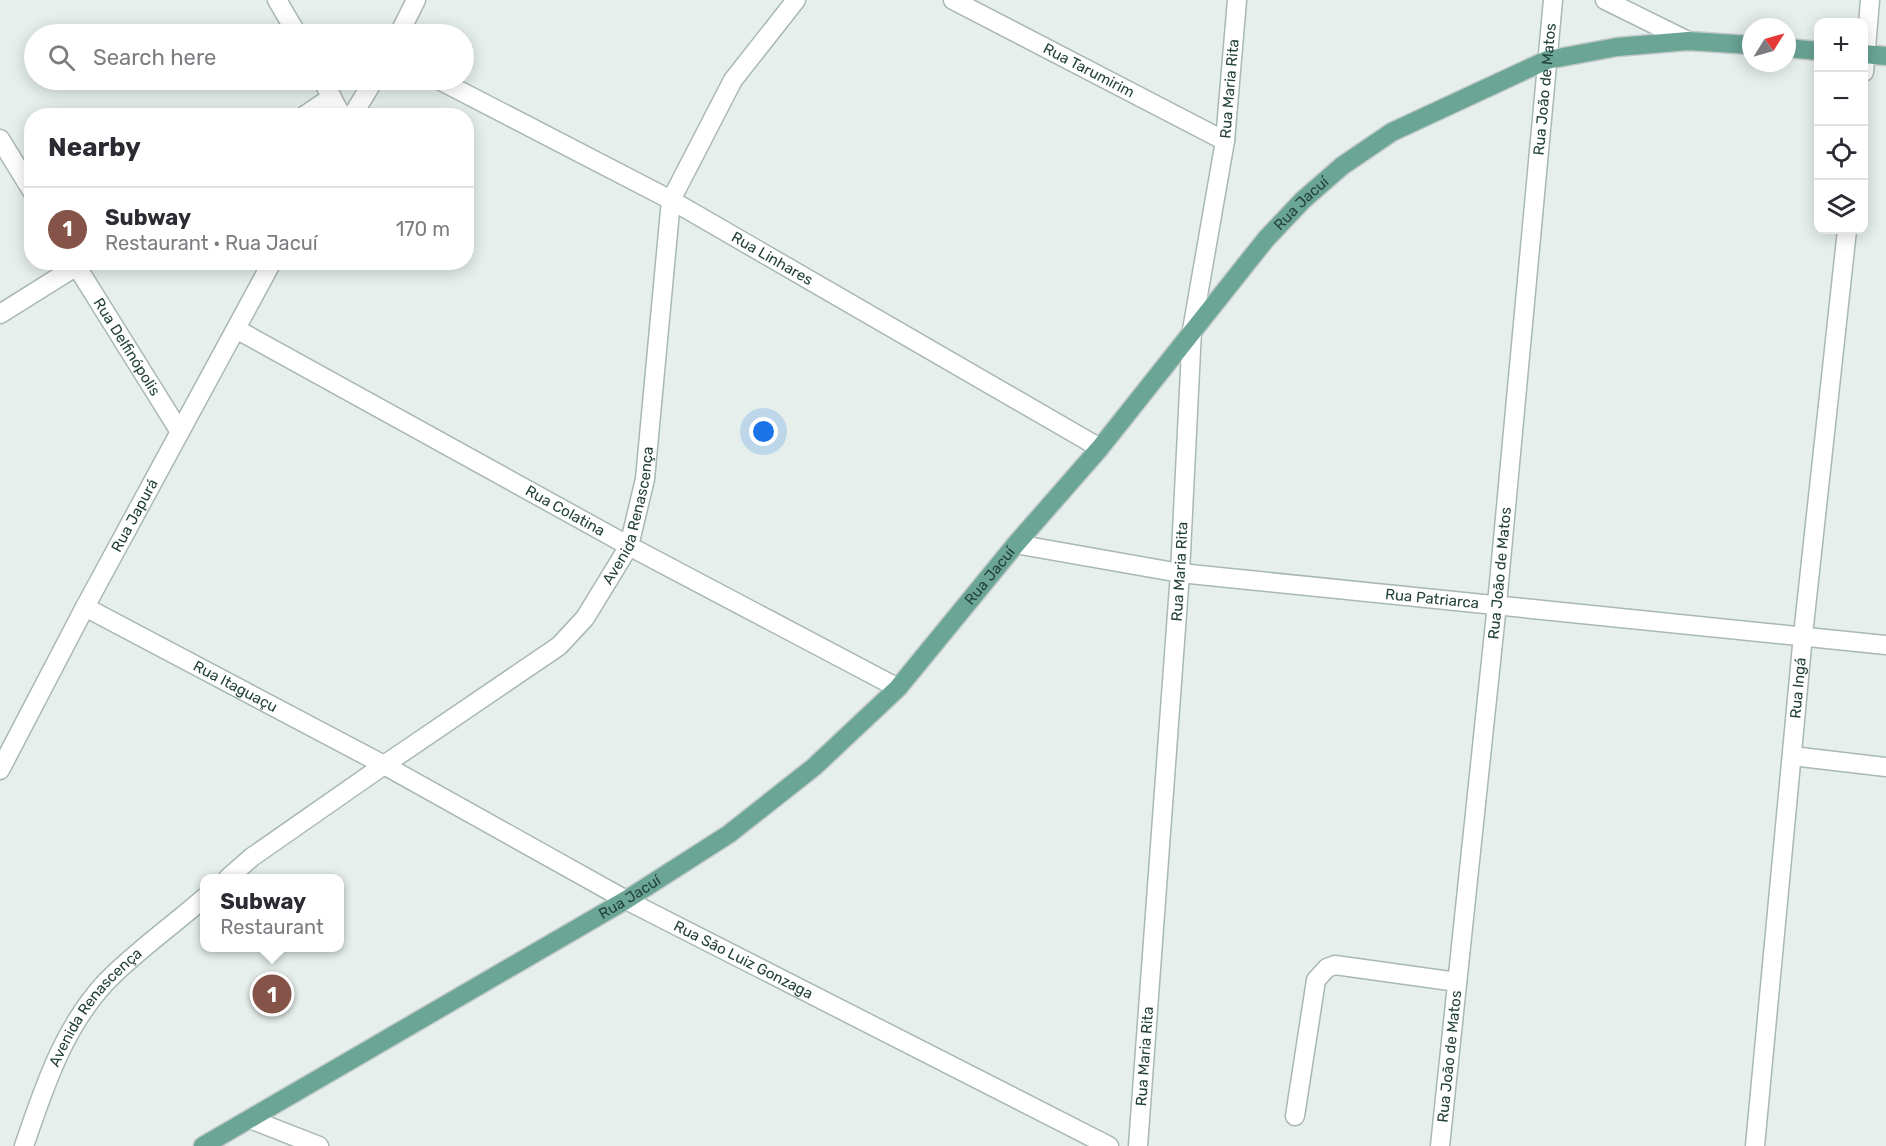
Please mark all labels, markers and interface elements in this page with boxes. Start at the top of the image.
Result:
north arrow [1742,18,1796,72]
map controls [1814,18,1868,234]
button: + [1814,18,1868,72]
street label: Rua João de Matos [1530,22,1560,156]
search box [24,24,474,90]
street label: Rua Maria Rita [1216,38,1243,139]
street label: Rua Tarumirim [1040,39,1138,102]
icon: search [45,41,78,74]
text: Search here [93,44,216,71]
button: − [1814,72,1868,126]
button: locate [1814,126,1868,180]
text: Nearby [48,132,141,163]
street label: Rua Jacuí [1270,172,1333,234]
button: layers [1814,180,1868,234]
text: Subway [105,204,191,231]
text: 1 [63,217,72,241]
text: 170 m [396,217,450,241]
street label: Rua Linhares [728,228,816,289]
text: Restaurant · Rua Jacuí [105,231,318,255]
street label: Rua Delfinópolis [90,295,164,399]
your location [749,417,778,446]
street label: Avenida Renascença [599,446,657,588]
street label: Rua Japurá [108,476,162,555]
street label: Rua Colatina [522,482,608,540]
street label: Rua João de Matos [1484,506,1515,640]
street label: Rua Maria Rita [1167,521,1192,622]
street label: Rua Jacuí [961,542,1020,609]
street label: Rua Patriarca [1384,585,1480,612]
street label: Rua Itaguaçu [190,657,280,716]
street label: Rua Ingá [1786,657,1810,719]
street label: Rua Jacuí [595,870,665,923]
popup [200,874,344,952]
text: Subway [220,888,306,915]
text: Restaurant [220,915,324,939]
street label: Rua São Luiz Gonzaga [671,917,816,1003]
street label: Avenida Renascença [45,944,145,1070]
pin: 1 [252,972,292,1016]
street label: Rua João de Matos [1434,989,1465,1124]
street label: Rua Maria Rita [1132,1006,1157,1107]

